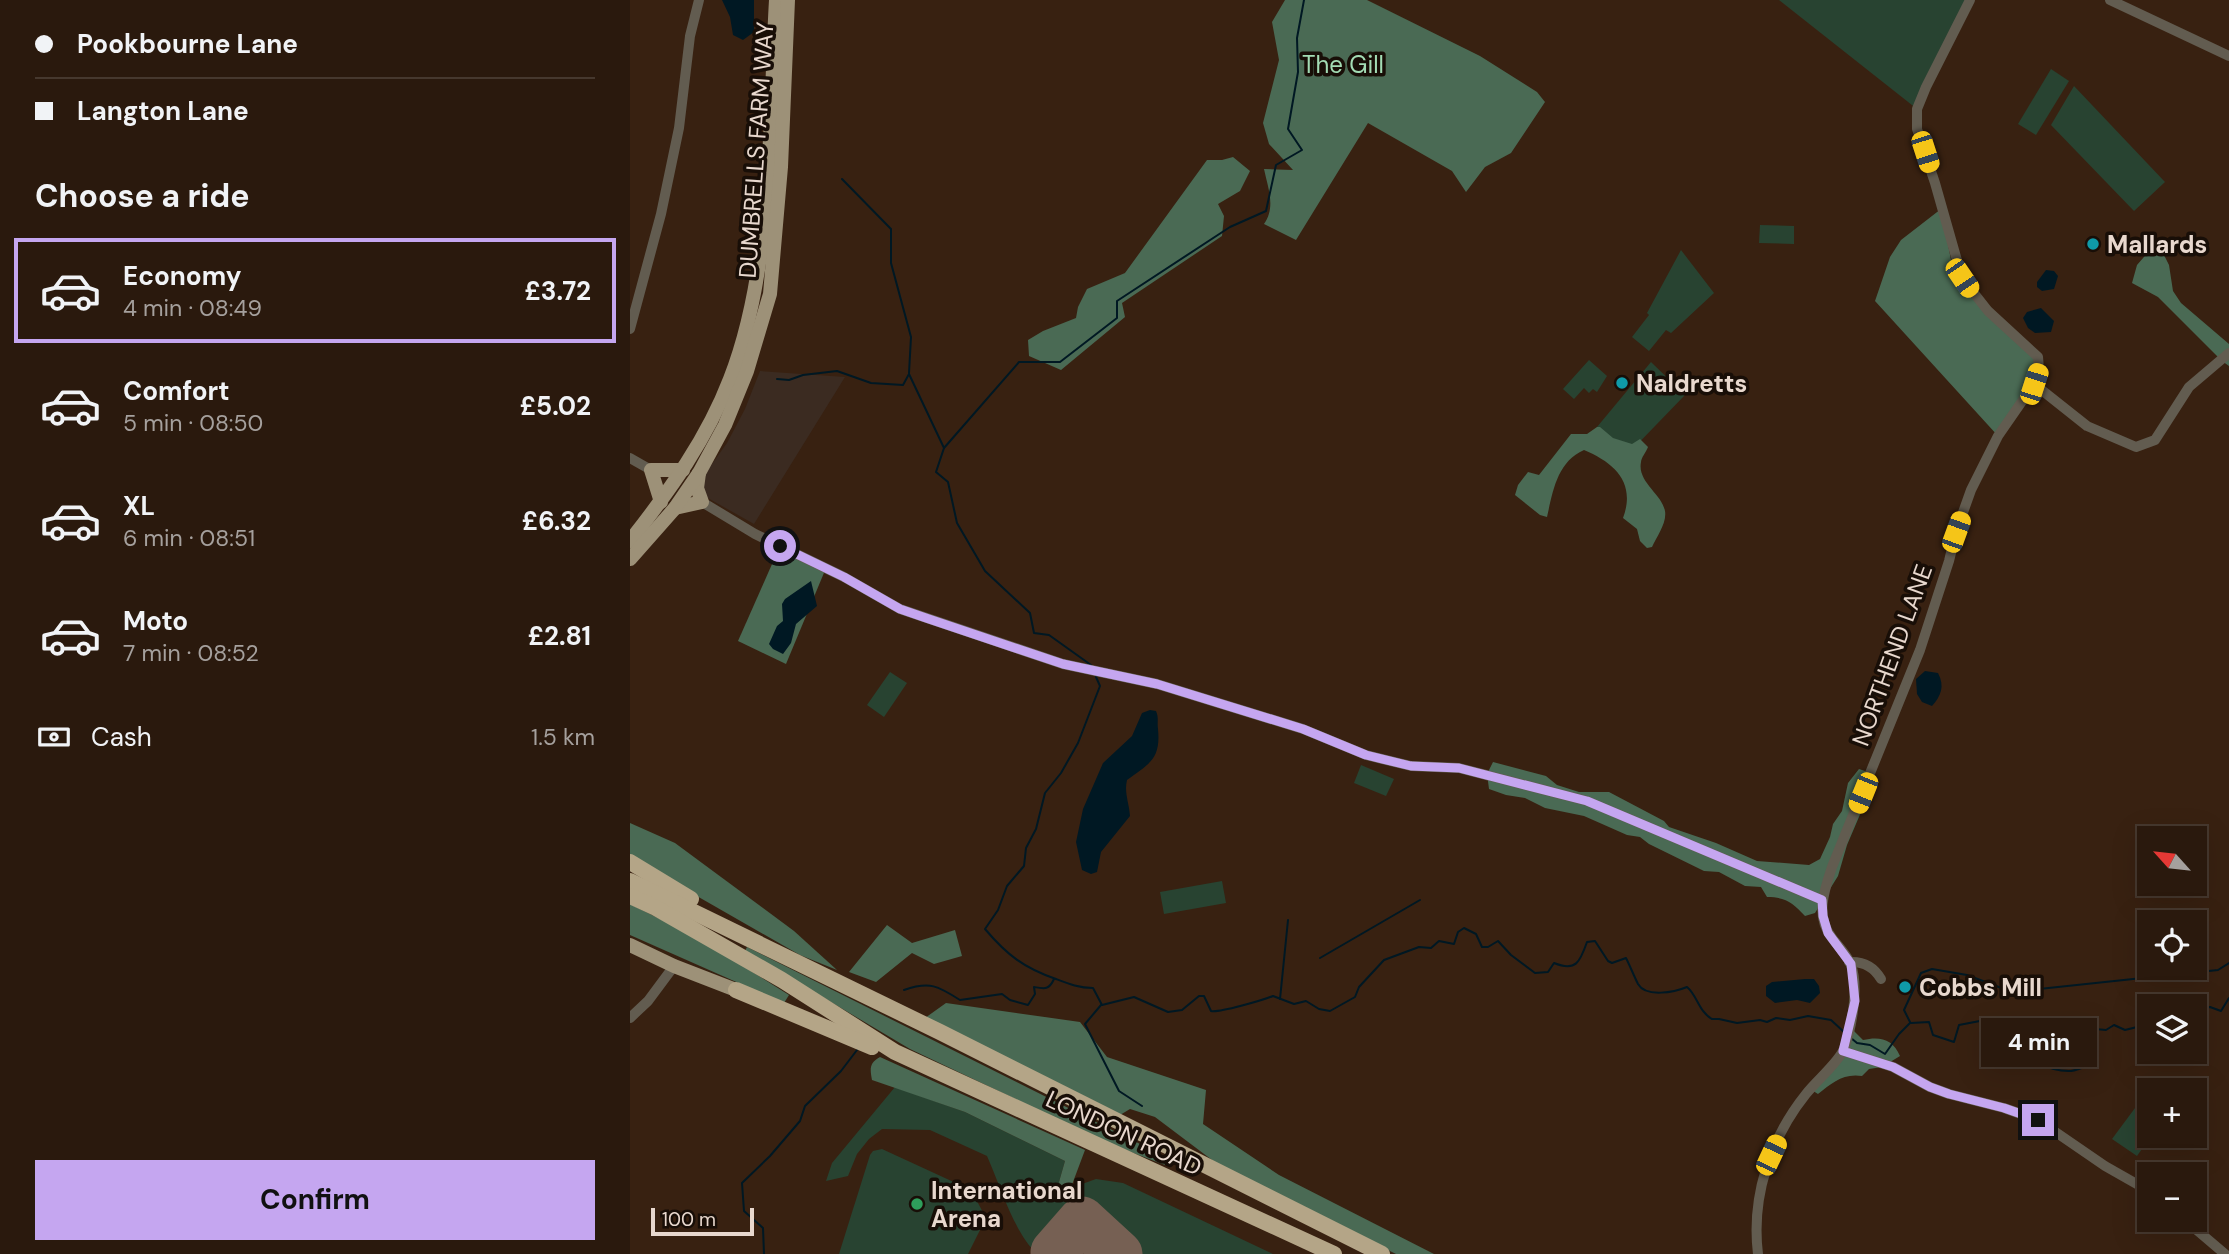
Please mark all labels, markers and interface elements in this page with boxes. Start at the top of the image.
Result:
street label: DUMBRELLS FARM WAY [732,21,780,279]
text: Pookbourne Lane [77,27,298,61]
park label: The Gill [1302,49,1384,80]
text: Langton Lane [77,94,249,128]
car [1909,129,1942,175]
text: Choose a ride [35,175,250,217]
place label: Mallards [2107,229,2207,260]
marker: Mallards [2085,236,2101,252]
car [1942,255,1983,301]
icon: car [39,259,102,322]
text: Economy [123,259,241,293]
text: £3.72 [525,274,591,308]
text: 4 min · 08:49 [123,293,262,323]
car [2018,361,2051,407]
place label: Naldretts [1636,368,1747,399]
icon: car [39,374,102,437]
text: Comfort [123,374,229,408]
marker: Naldretts [1614,375,1630,391]
text: £5.02 [520,389,591,423]
text: 5 min · 08:50 [123,408,263,438]
icon: car [39,489,102,552]
text: XL [123,489,155,523]
text: £6.32 [522,504,591,538]
car [1939,509,1974,555]
text: 6 min · 08:51 [123,523,255,553]
route start [764,530,796,562]
street label: NORTHEND LANE [1845,560,1939,750]
icon: car [39,604,102,667]
text: Moto [123,604,188,638]
text: £2.81 [528,619,591,653]
text: 7 min · 08:52 [123,638,259,668]
icon: cash [35,718,73,756]
text: Cash [91,720,152,754]
text: 1.5 km [531,722,595,752]
car [1846,770,1881,816]
north arrow [2137,826,2207,896]
map controls [2137,826,2207,1232]
button: locate [2137,910,2207,980]
place label: Cobbs Mill [1919,972,2042,1003]
marker: Cobbs Mill [1897,979,1913,995]
button: layers [2137,994,2207,1064]
callout: 4 min [1980,1018,2096,1068]
text: 4 min [2008,1027,2070,1057]
button: + [2137,1078,2207,1148]
street label: LONDON ROAD [1041,1083,1207,1183]
route end [2022,1104,2054,1136]
car [1753,1132,1790,1178]
button: Confirm [35,1160,595,1240]
button: − [2137,1162,2207,1232]
place label: International Arena [931,1175,1082,1234]
marker: International Arena [909,1196,925,1212]
scale bar [651,1205,754,1237]
text: 100 m [662,1207,716,1232]

